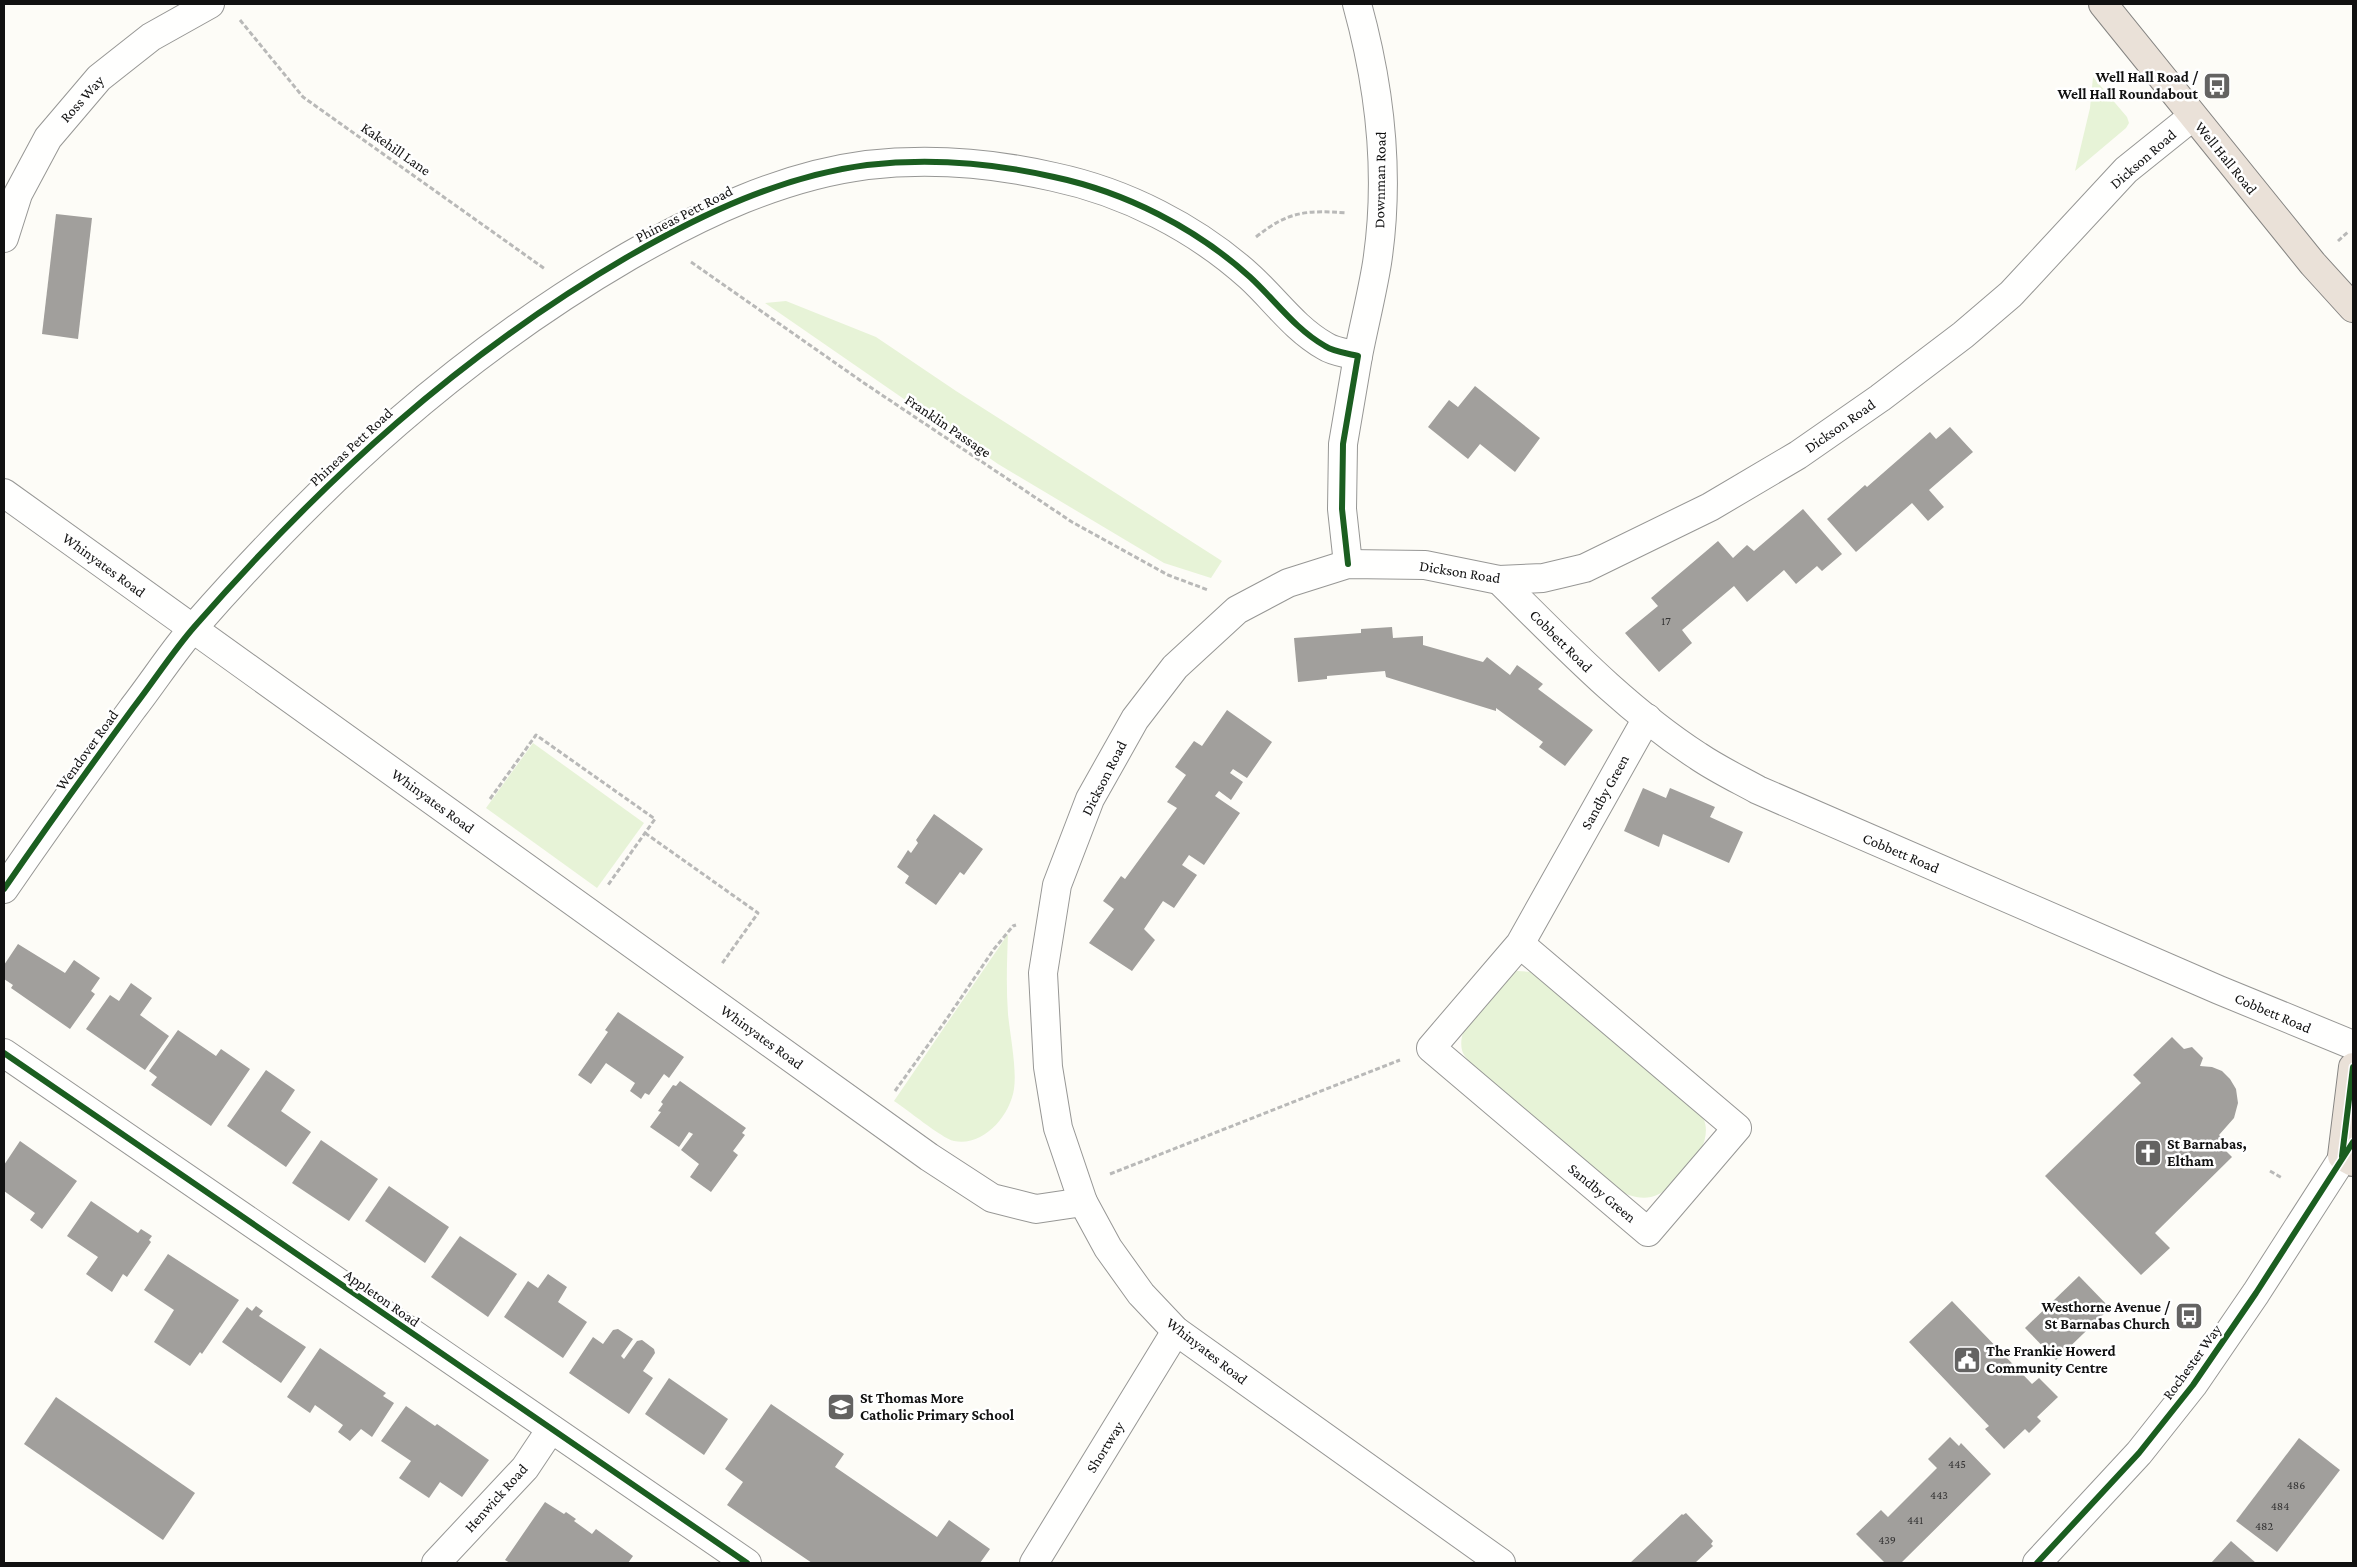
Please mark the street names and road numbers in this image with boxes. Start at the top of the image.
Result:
street label: Ross Way [57,72,108,126]
street label: Kakehill Lane [358,119,434,179]
street label: Well Hall Road [2192,119,2260,197]
street label: Dickson Road [2107,126,2179,192]
street label: Downman Road [1371,131,1389,229]
street label: Phineas Pett Road [633,183,735,245]
street label: Franklin Passage [902,391,994,462]
street label: Dickson Road [1802,396,1878,456]
street label: Phineas Pett Road [306,405,396,489]
street label: Whinyates Road [59,530,148,601]
street label: Dickson Road [1418,558,1502,586]
street label: Cobbett Road [1527,607,1595,675]
street label: Wendover Road [53,707,121,793]
street label: Dickson Road [1078,738,1130,818]
street label: Sandby Green [1578,752,1633,833]
street label: Whinyates Road [388,766,477,837]
street label: Cobbett Road [1860,830,1942,876]
street label: Cobbett Road [2232,990,2314,1036]
street label: Whinyates Road [717,1002,806,1073]
street label: Sandby Green [1564,1160,1639,1227]
street label: Appleton Road [341,1266,423,1331]
street label: Whinyates Road [1163,1314,1251,1388]
street label: Rochester Way [2159,1321,2225,1403]
street label: Shortway [1083,1418,1128,1476]
street label: Henwick Road [461,1461,531,1535]

